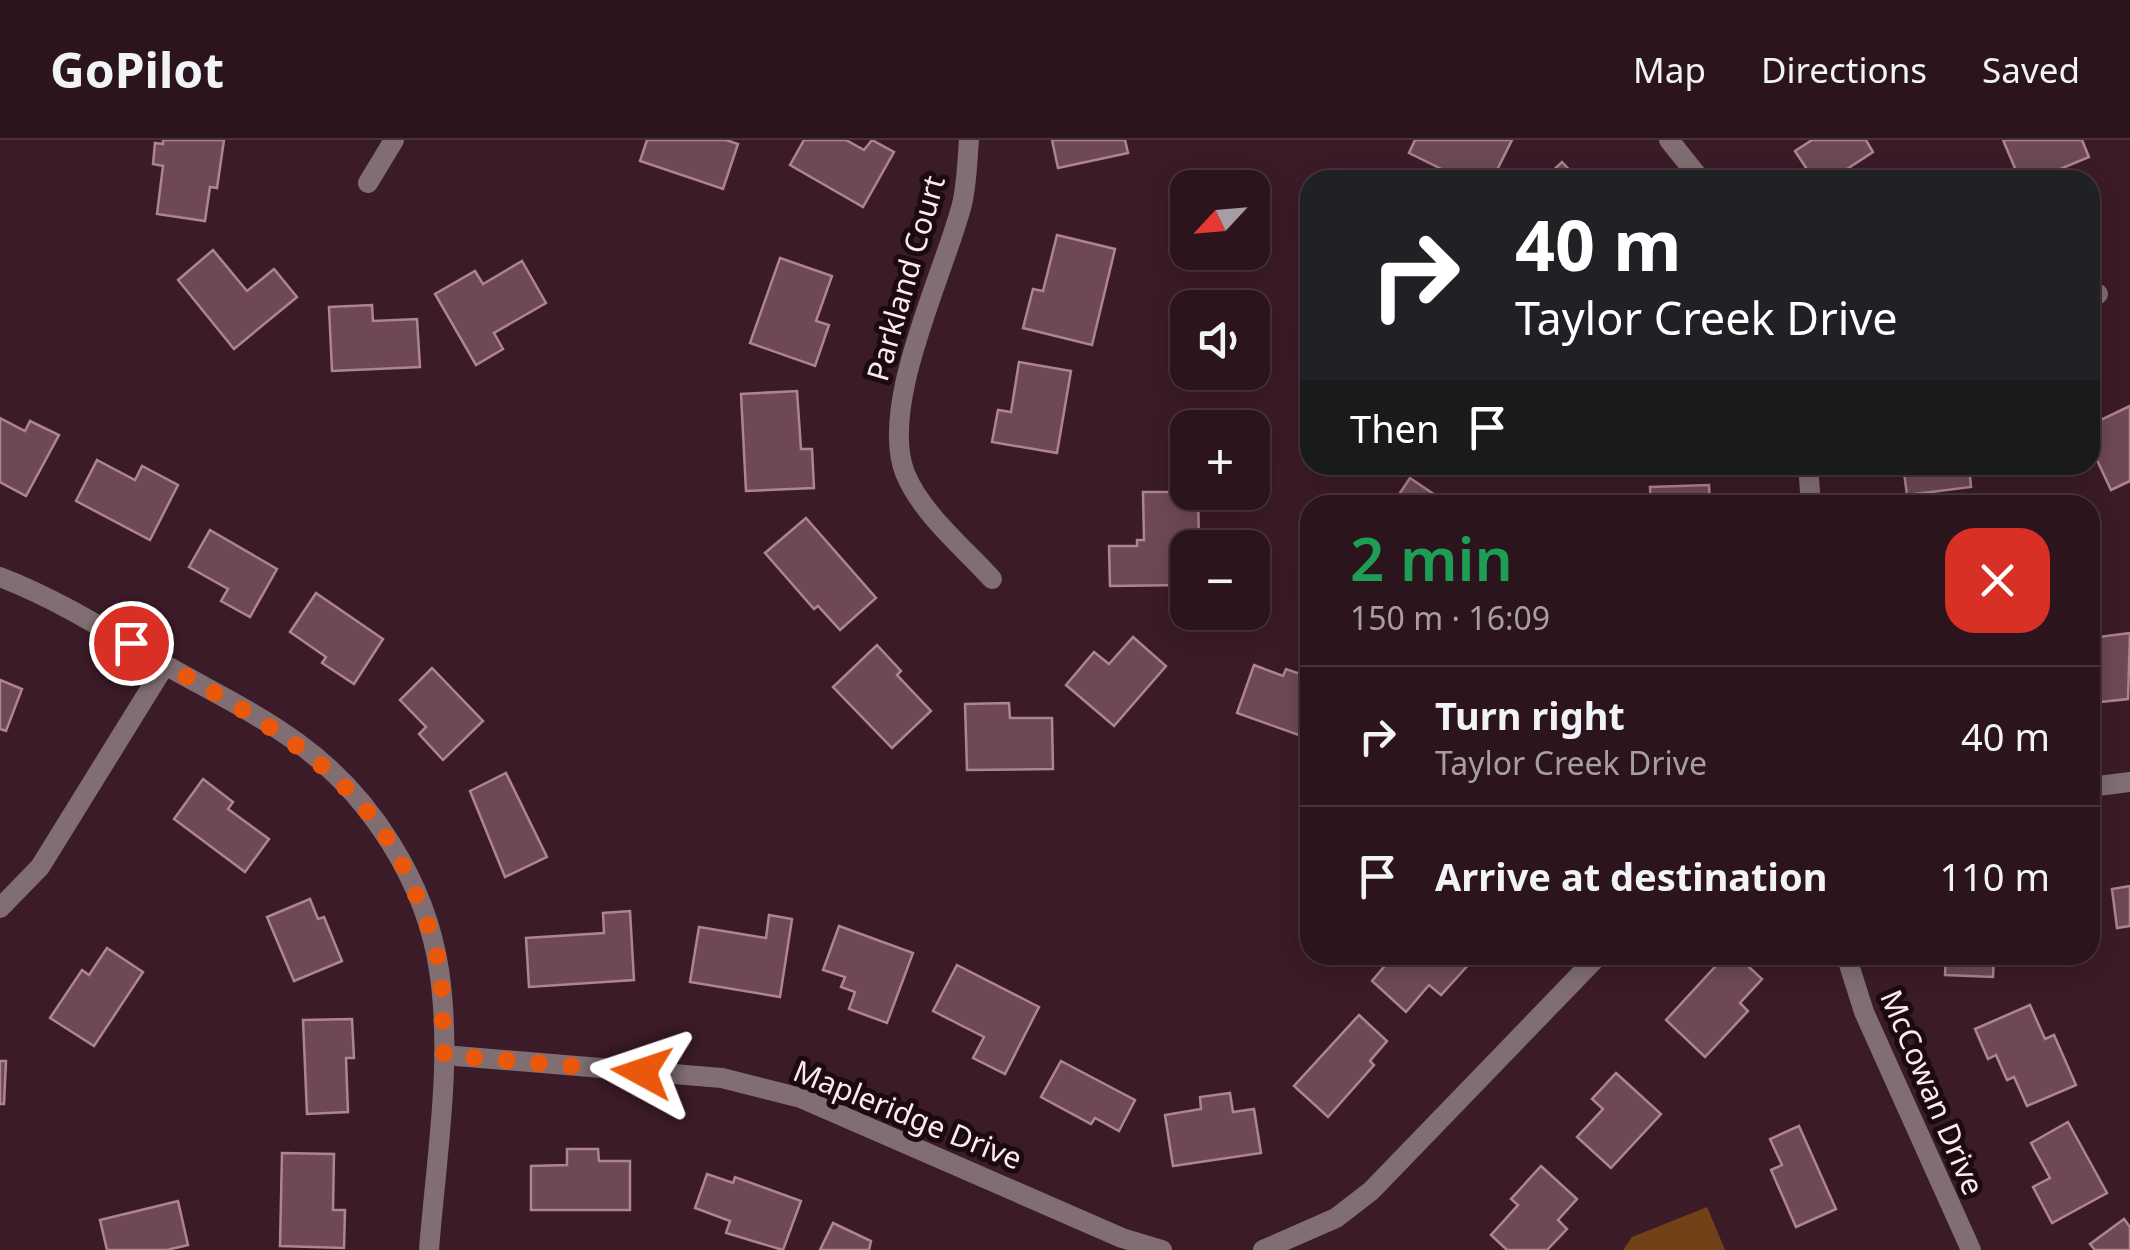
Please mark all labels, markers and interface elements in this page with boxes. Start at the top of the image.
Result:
text: GoPilot [50,37,224,102]
text: Map [1633,46,1706,93]
text: Directions [1761,46,1927,93]
text: Saved [1982,46,2080,93]
street label: Parkland Court [856,170,954,385]
north arrow [1170,170,1270,270]
map controls [1170,170,1270,630]
text: 40 m [1515,196,1682,292]
icon: right [1350,210,1480,340]
text: Taylor Creek Drive [1515,287,1898,348]
button: sound [1170,290,1270,390]
icon: arrive [1460,400,1515,455]
text: Then [1350,402,1440,454]
button: + [1170,410,1270,510]
text: 2 min [1350,517,1513,599]
button: close [1945,528,2050,633]
button: − [1170,530,1270,630]
text: 150 m · 16:09 [1350,596,1550,639]
pin [89,601,174,686]
icon: arrive [104,616,159,671]
text: Turn right [1435,689,1625,741]
icon: right [1350,709,1405,764]
text: 40 m [1961,710,2050,762]
text: Taylor Creek Drive [1435,741,1707,784]
icon: arrive [1350,849,1405,904]
text: Arrive at destination [1435,850,1827,902]
text: 110 m [1939,850,2050,902]
street label: McCowan Drive [1871,983,1995,1201]
position arrow [590,1020,694,1124]
street label: Mapleridge Drive [788,1049,1028,1179]

